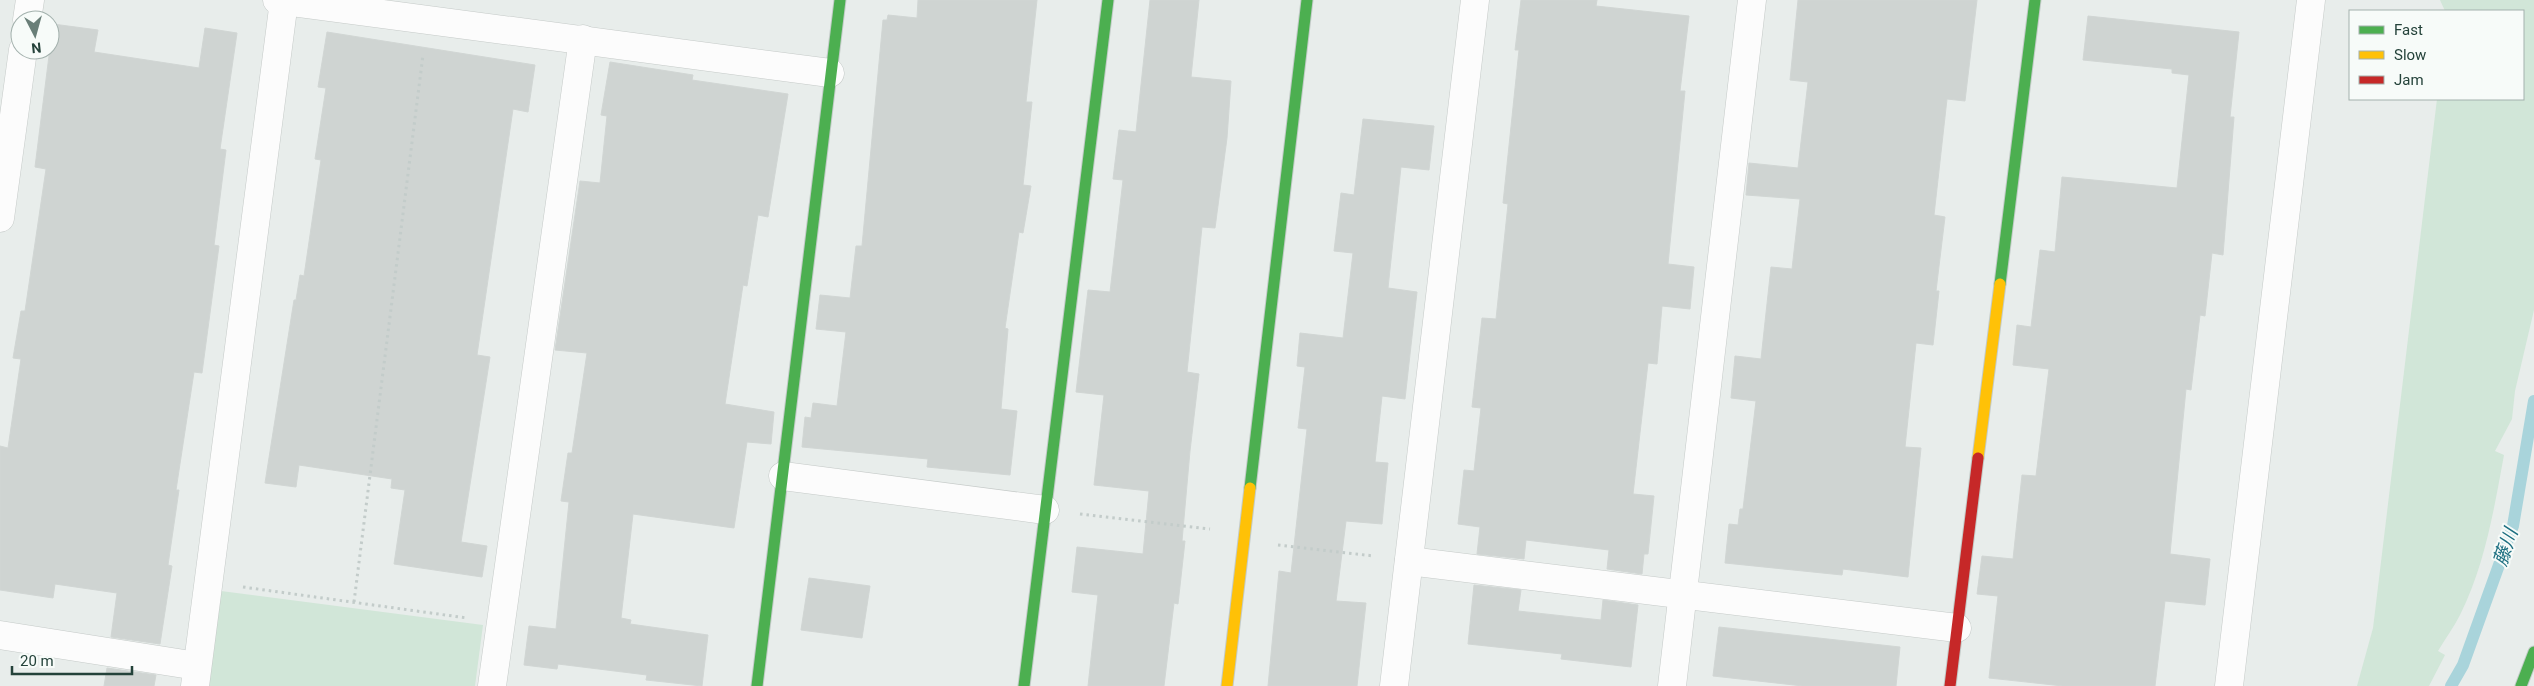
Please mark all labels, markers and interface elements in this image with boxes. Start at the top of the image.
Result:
north arrow [10,10,60,60]
legend [2349,10,2524,100]
text: Fast [2394,21,2423,39]
text: N [31,39,42,56]
text: Slow [2394,46,2426,64]
text: Jam [2394,71,2424,89]
water label: 藤川 [2488,524,2523,569]
scale bar [12,644,132,676]
text: 20 m [20,652,54,670]

